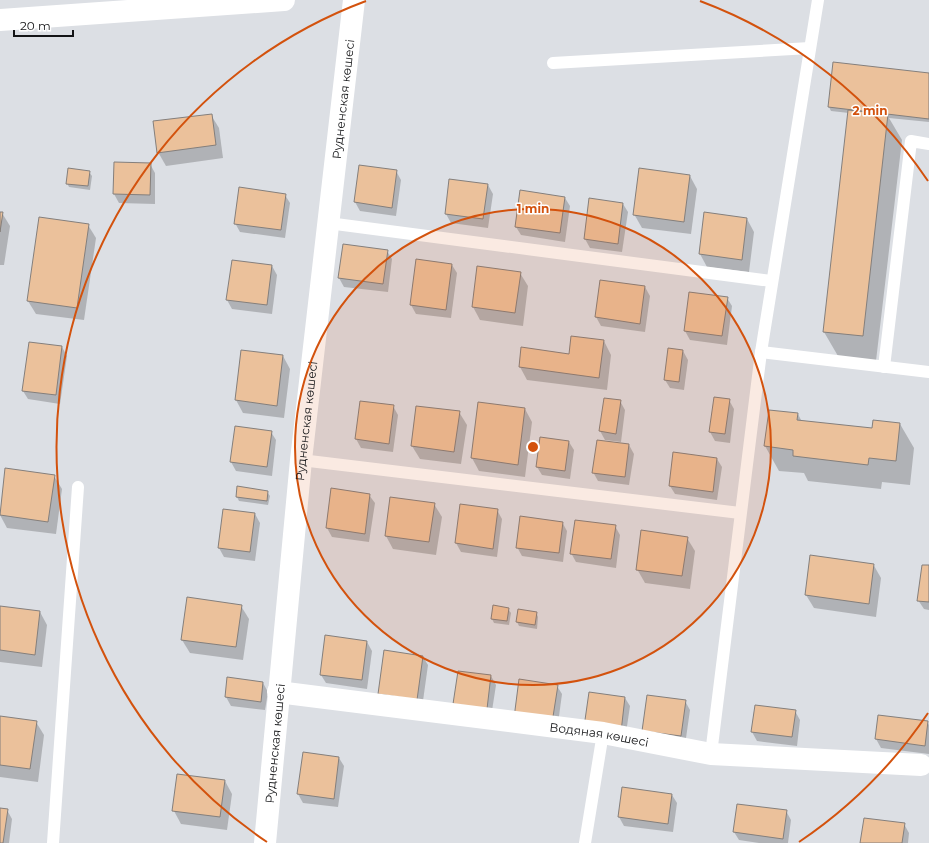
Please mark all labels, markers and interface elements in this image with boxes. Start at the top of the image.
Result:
scale bar [14,12,73,38]
text: 20 m [20,18,51,33]
street label: Рудненская көшесі [328,38,357,160]
text: 2 min [853,103,887,118]
text: 1 min [517,201,549,216]
street label: Рудненская көшесі [292,360,320,481]
centre of rings [526,440,540,454]
street label: Рудненская көшесі [261,683,287,804]
street label: Водяная көшесі [549,719,650,749]

